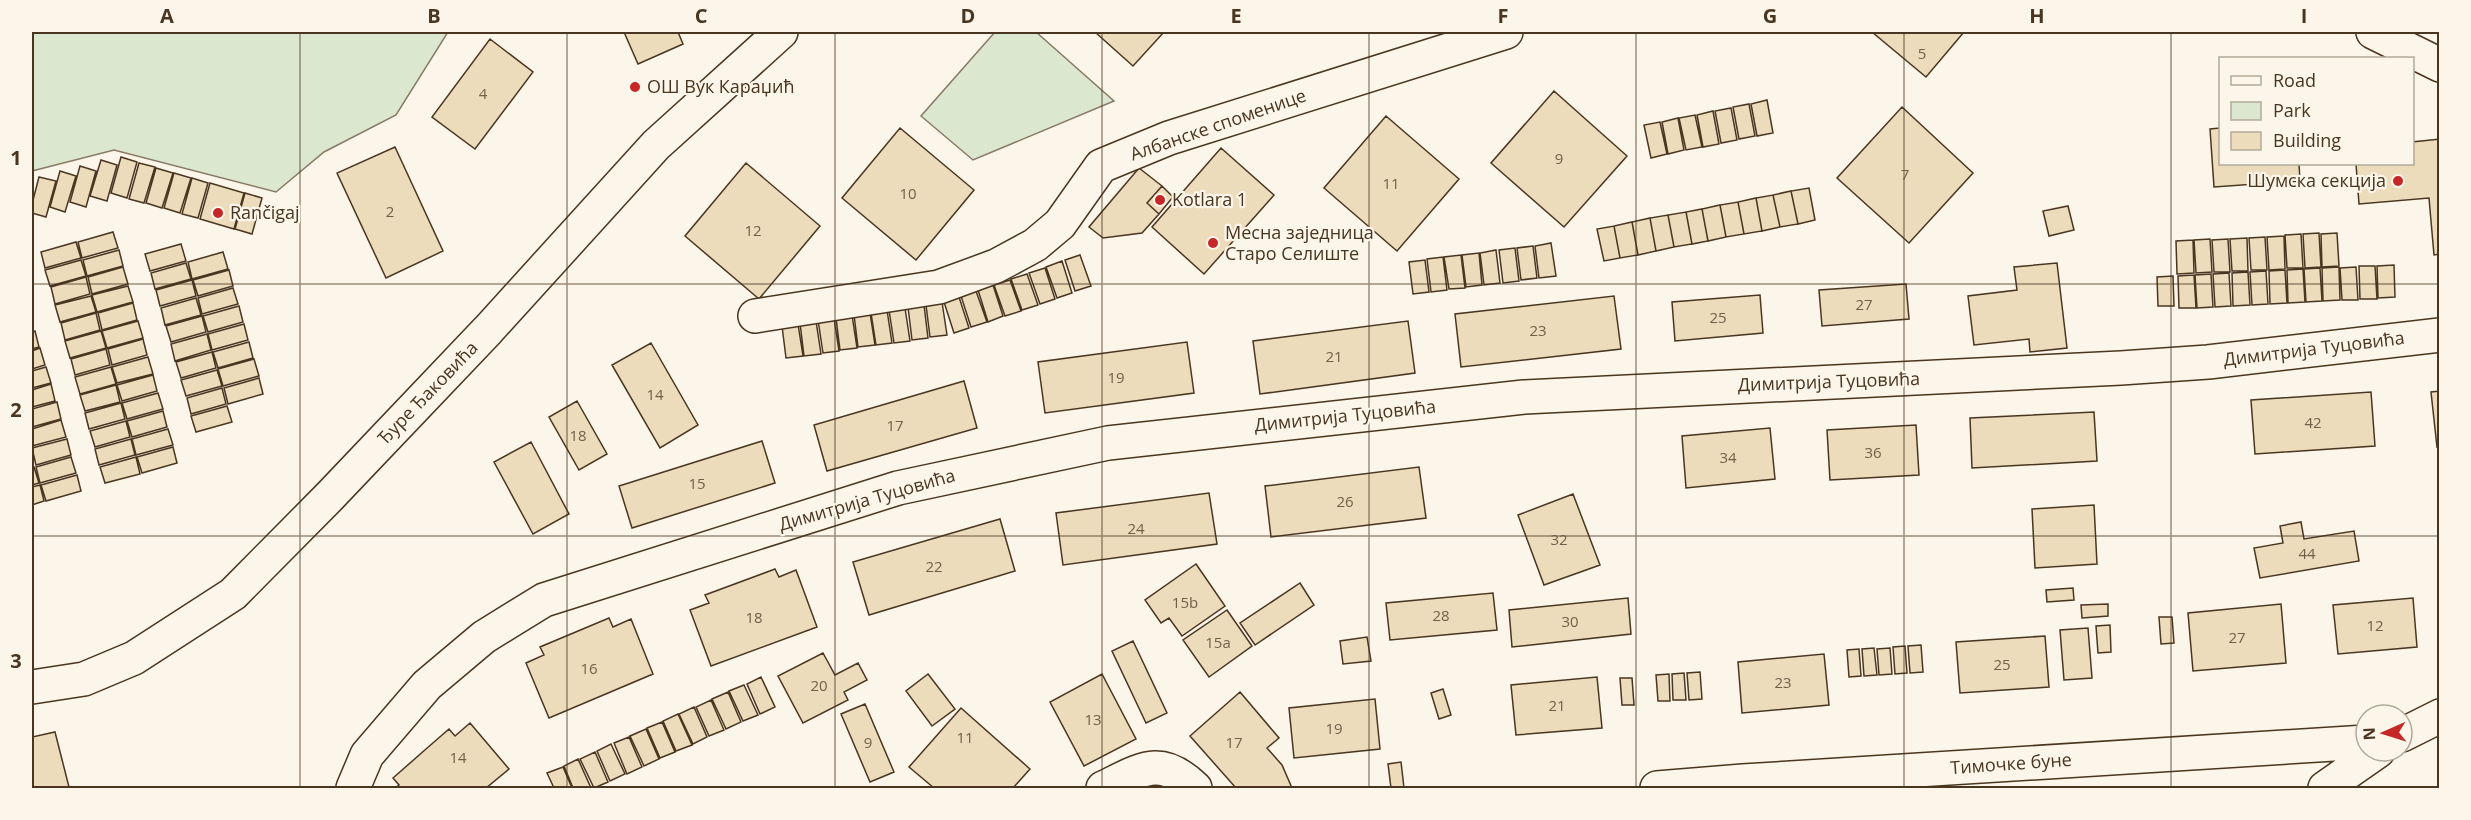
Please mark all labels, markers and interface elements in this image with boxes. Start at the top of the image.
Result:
text: A [160,2,174,29]
text: B [427,2,441,29]
text: C [695,2,708,29]
text: D [961,2,975,29]
text: E [1230,2,1242,29]
text: F [1498,2,1508,29]
text: G [1763,2,1777,29]
text: H [2029,2,2045,29]
text: I [2301,2,2307,29]
house number: 5 [1918,43,1926,63]
legend [2219,57,2414,165]
text: Road [2273,68,2316,92]
place label: ОШ Вук Караџић [647,74,795,98]
marker: ОШ Вук Караџић [628,80,642,94]
house number: 4 [479,83,488,103]
street label: Албанске споменице [1126,83,1309,165]
text: Park [2273,98,2311,122]
text: Building [2273,128,2341,152]
text: 1 [10,144,22,171]
house number: 9 [1555,148,1563,168]
house number: 7 [1901,164,1909,184]
place label: Шумска секција [2247,168,2386,192]
house number: 11 [1382,173,1400,193]
marker: Шумска секција [2391,174,2405,188]
house number: 10 [899,183,917,203]
place label: Kotlara 1 [1172,187,1247,211]
marker: Kotlara 1 [1153,193,1167,207]
place label: Rančigaj [230,200,300,224]
house number: 2 [386,201,394,221]
marker: Rančigaj [211,206,225,220]
house number: 12 [744,220,762,240]
place label: Месна заједница Старо Селиште [1225,220,1374,265]
marker: Месна заједница Старо Селиште [1206,236,1220,250]
house number: 27 [1855,294,1873,314]
house number: 25 [1709,307,1727,327]
house number: 23 [1529,320,1547,340]
street label: Димитрија Туцовића [2222,325,2406,371]
street label: Ђуре Ђаковића [372,336,483,449]
house number: 21 [1325,346,1343,366]
street label: Димитрија Туцовића [1737,366,1921,396]
house number: 19 [1107,367,1125,387]
house number: 14 [646,384,664,404]
street label: Димитрија Туцовића [1253,394,1437,436]
text: 2 [10,396,22,423]
house number: 42 [2304,412,2322,432]
house number: 17 [886,415,904,435]
house number: 18 [569,425,587,445]
house number: 36 [1864,442,1882,462]
house number: 34 [1719,447,1737,467]
street label: Димитрија Туцовића [776,462,958,536]
house number: 15 [688,473,706,493]
house number: 26 [1336,491,1354,511]
house number: 24 [1127,518,1145,538]
house number: 32 [1550,529,1568,549]
house number: 44 [2298,543,2316,563]
house number: 22 [925,556,943,576]
house number: 15b [1172,592,1198,612]
house number: 28 [1432,605,1450,625]
house number: 18 [745,607,763,627]
house number: 30 [1561,611,1579,631]
house number: 12 [2366,615,2384,635]
house number: 27 [2228,627,2246,647]
house number: 15a [1205,632,1231,652]
text: 3 [10,647,22,674]
house number: 25 [1993,654,2011,674]
house number: 16 [580,658,598,678]
house number: 23 [1774,672,1792,692]
house number: 20 [810,675,828,695]
house number: 21 [1548,695,1566,715]
north arrow [2354,703,2414,763]
house number: 13 [1084,709,1102,729]
house number: 19 [1325,718,1343,738]
house number: 11 [956,727,974,747]
text: N [2358,727,2380,741]
house number: 9 [864,732,872,752]
house number: 17 [1225,732,1243,752]
house number: 14 [449,747,467,767]
street label: Тимочке буне [1949,747,2072,779]

